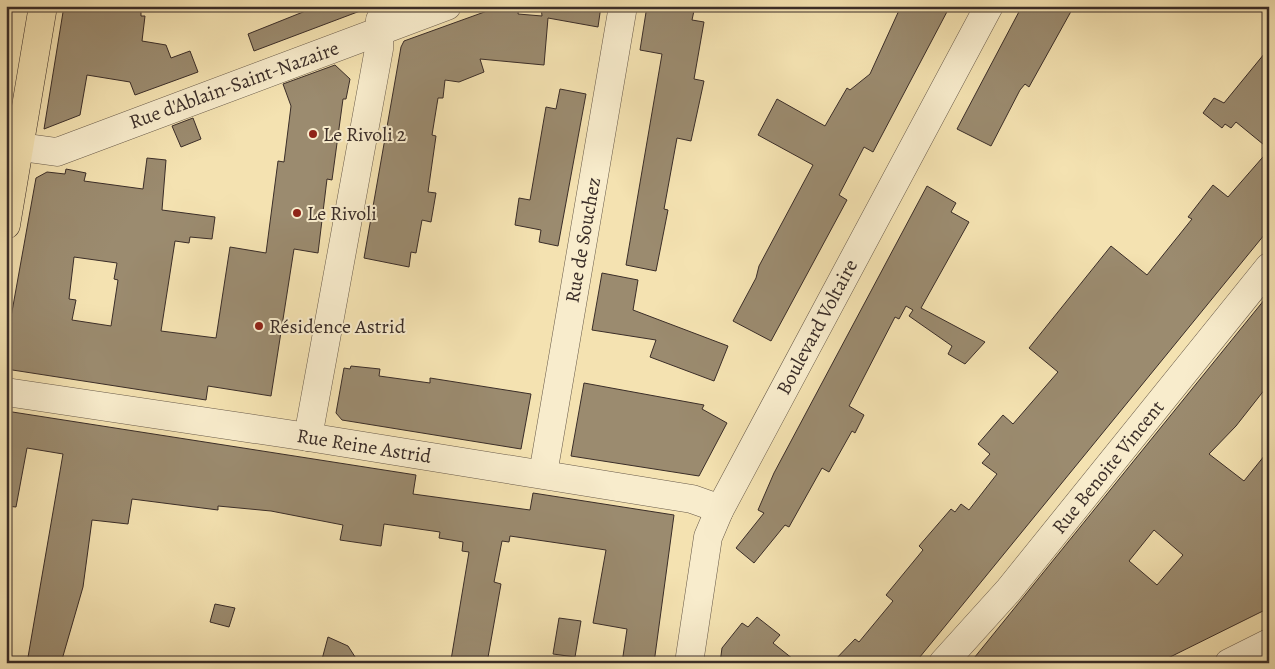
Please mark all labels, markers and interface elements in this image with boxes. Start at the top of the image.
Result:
street label: Rue d'Ablain-Saint-Nazaire [126,34,343,135]
place label: Le Rivoli 2 [323,121,407,148]
marker: Le Rivoli 2 [307,128,319,140]
street label: Rue de Souchez [559,175,607,305]
place label: Le Rivoli [307,200,377,227]
marker: Le Rivoli [291,207,303,219]
street label: Boulevard Voltaire [770,254,864,400]
place label: Résidence Astrid [269,313,406,340]
marker: Résidence Astrid [253,320,265,332]
street label: Rue Benoite Vincent [1046,394,1171,540]
street label: Rue Reine Astrid [295,422,433,470]

